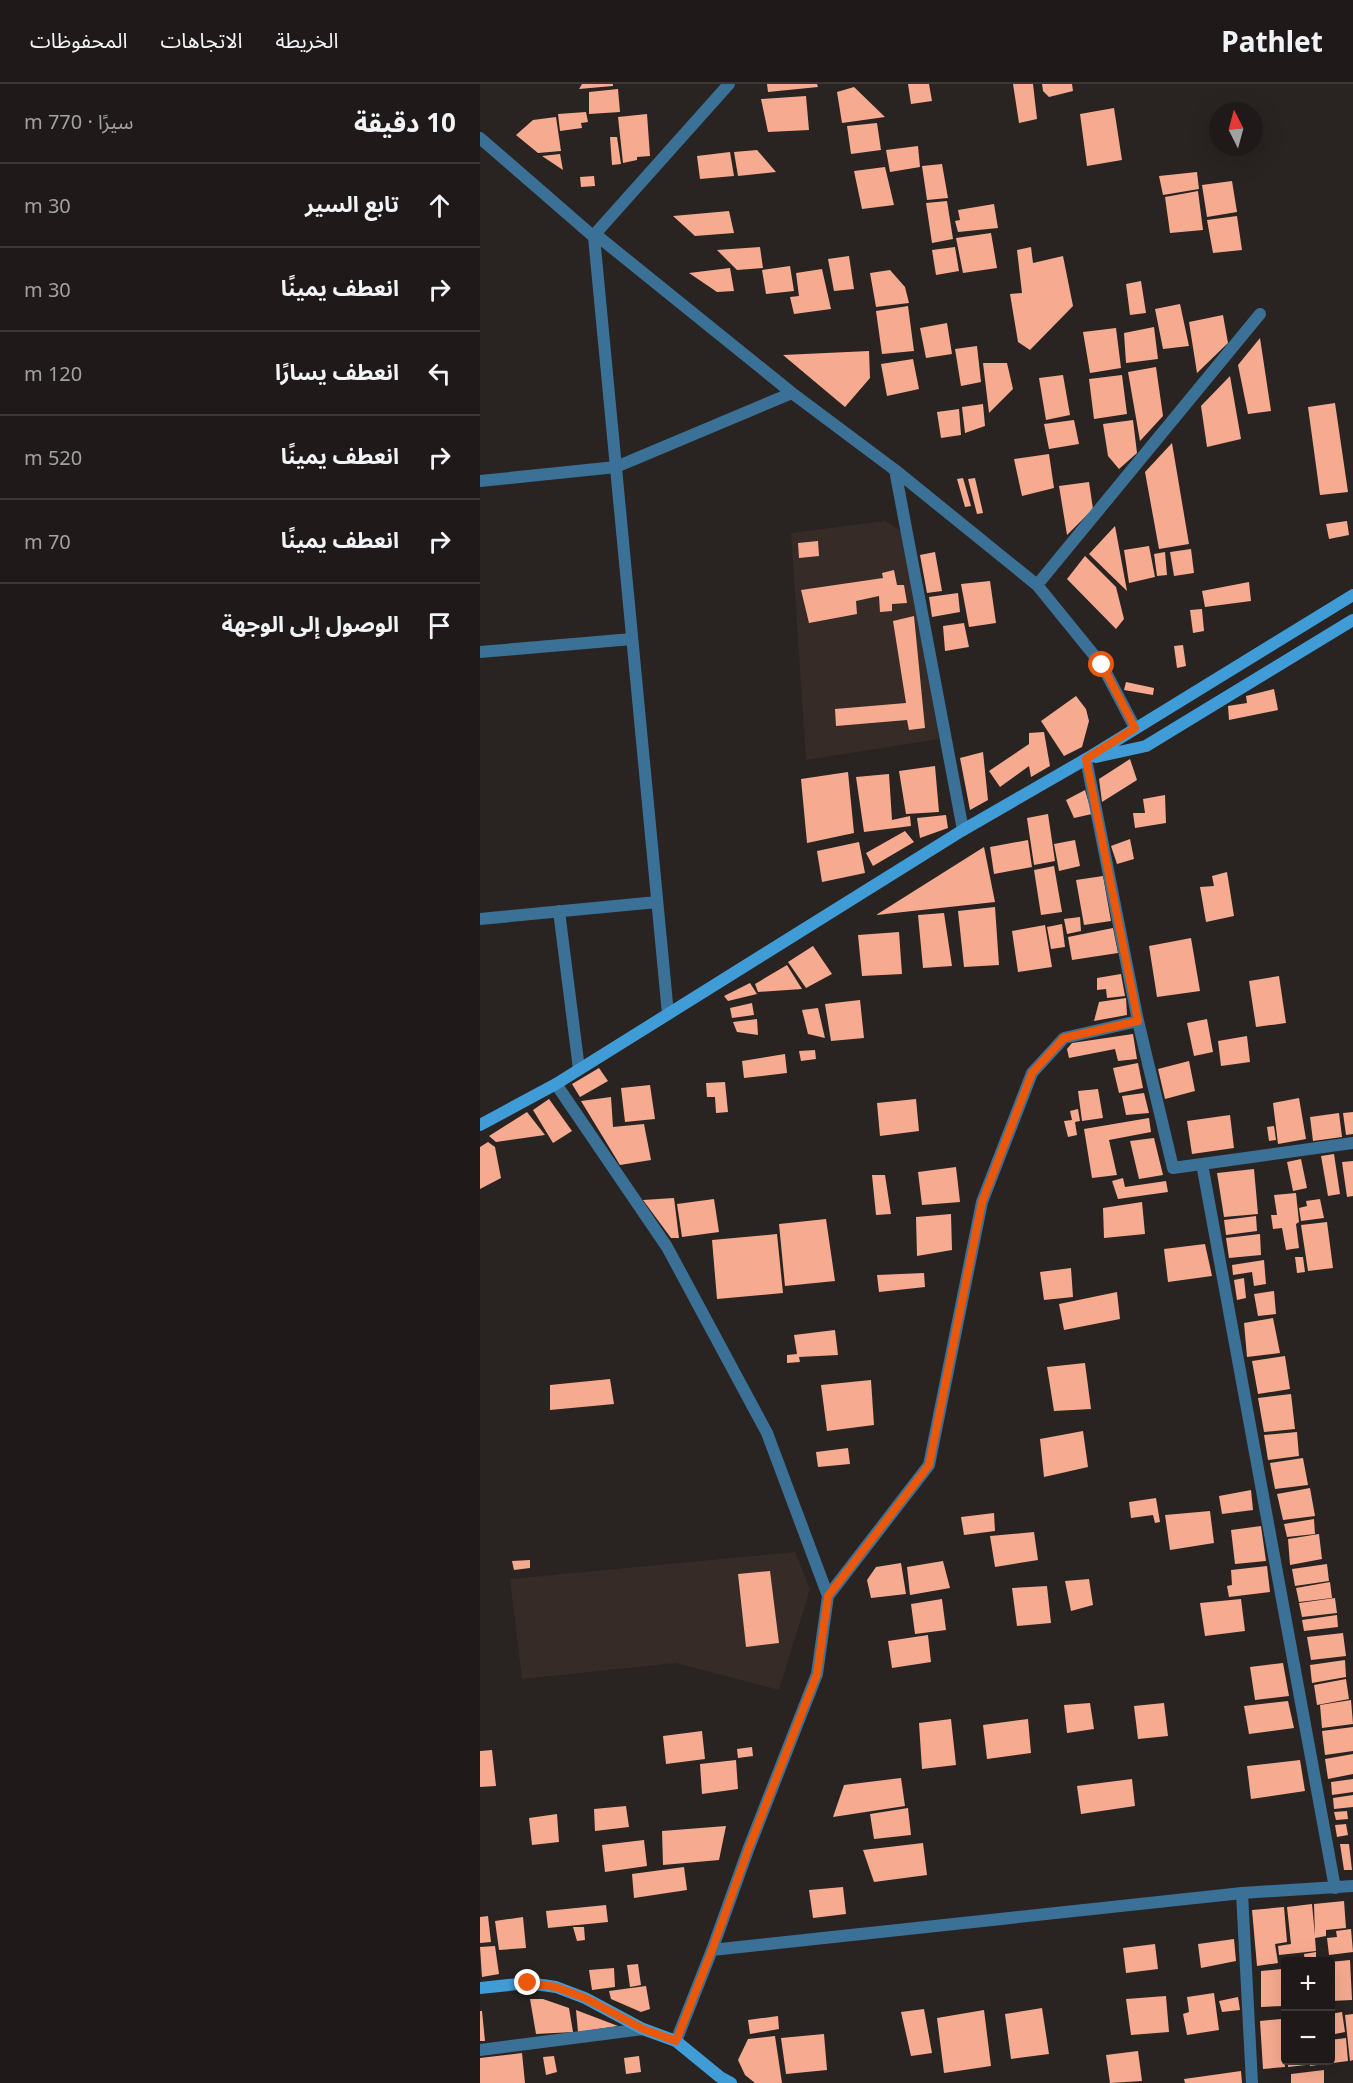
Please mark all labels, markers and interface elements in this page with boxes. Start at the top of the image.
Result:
text: Pathlet [1221,22,1323,60]
text: المحفوظات [30,26,127,54]
text: الاتجاهات [160,26,242,54]
text: الخريطة [275,26,338,54]
north arrow [1209,102,1263,156]
text: 10 دقيقة [354,104,456,140]
text: سيرًا · 770 m [24,108,133,135]
text: تابع السير [305,188,399,218]
icon: ahead [423,189,456,222]
text: 30 m [24,192,71,219]
text: انعطف يمينًا [281,272,399,302]
icon: right [423,273,456,306]
text: 30 m [24,276,71,303]
text: انعطف يسارًا [275,356,399,386]
icon: left [423,357,456,390]
text: 120 m [24,360,82,387]
text: انعطف يمينًا [281,440,399,470]
icon: right [423,441,456,474]
text: 520 m [24,444,82,471]
text: انعطف يمينًا [281,524,399,554]
icon: right [423,525,456,558]
text: 70 m [24,528,71,555]
text: الوصول إلى الوجهة [221,608,399,638]
icon: arrive [423,609,456,642]
route start [1088,651,1114,677]
map controls [1281,1957,1335,2065]
button: + [1281,1957,1335,2011]
route end [514,1969,540,1995]
button: − [1281,2011,1335,2065]

